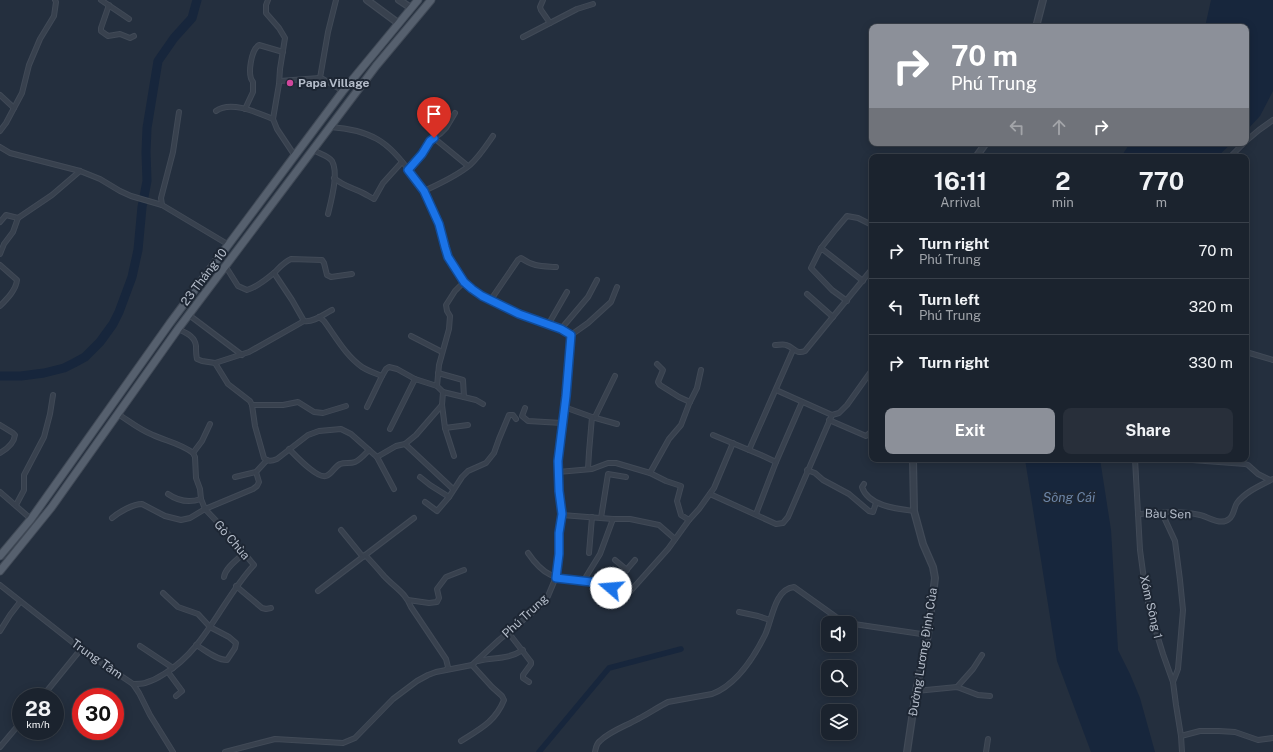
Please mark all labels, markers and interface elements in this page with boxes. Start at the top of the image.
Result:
text: 70 m [951,39,1018,72]
icon: right [885,40,937,92]
text: Phú Trung [951,73,1037,94]
place label: Papa Village [298,76,370,90]
marker: Papa Village [285,78,295,88]
pin [417,97,451,138]
icon: arrive [423,103,445,125]
icon: left [1006,116,1028,138]
icon: ahead [1048,116,1070,138]
icon: right [1090,116,1112,138]
text: 16:11 [934,167,987,195]
text: 2 [1055,167,1070,195]
text: 770 [1139,167,1184,195]
text: Arrival [940,195,980,210]
text: min [1052,195,1074,210]
text: m [1156,195,1167,210]
text: Turn right [919,235,989,252]
icon: right [885,240,907,262]
text: 70 m [1198,242,1233,259]
street label: 23 Tháng 10 [178,246,230,308]
text: Phú Trung [919,252,981,267]
text: Turn left [919,291,980,308]
icon: left [885,296,907,318]
text: 320 m [1189,298,1233,315]
text: Phú Trung [919,308,981,323]
icon: right [885,352,907,374]
text: Turn right [919,354,989,371]
text: 330 m [1188,354,1233,371]
button: Exit [885,408,1055,454]
button: Share [1063,408,1233,454]
water label: Sông Cái [1043,490,1096,505]
street label: Bàu Sen [1145,507,1191,521]
street label: Gò Chùa [211,518,253,562]
position arrow [590,567,632,609]
street label: Xóm Sông 1 [1137,574,1165,640]
street label: Đường Lương Định Của [906,587,940,717]
street label: Phú Trung [499,591,551,641]
map controls [821,616,857,740]
button: sound [821,616,857,652]
street label: Trung Tâm [69,636,125,682]
button: search [821,660,857,696]
speed limit sign: 30 [72,688,124,740]
text: 28 [25,697,51,721]
button: layers [821,704,857,740]
text: km/h [26,718,50,730]

